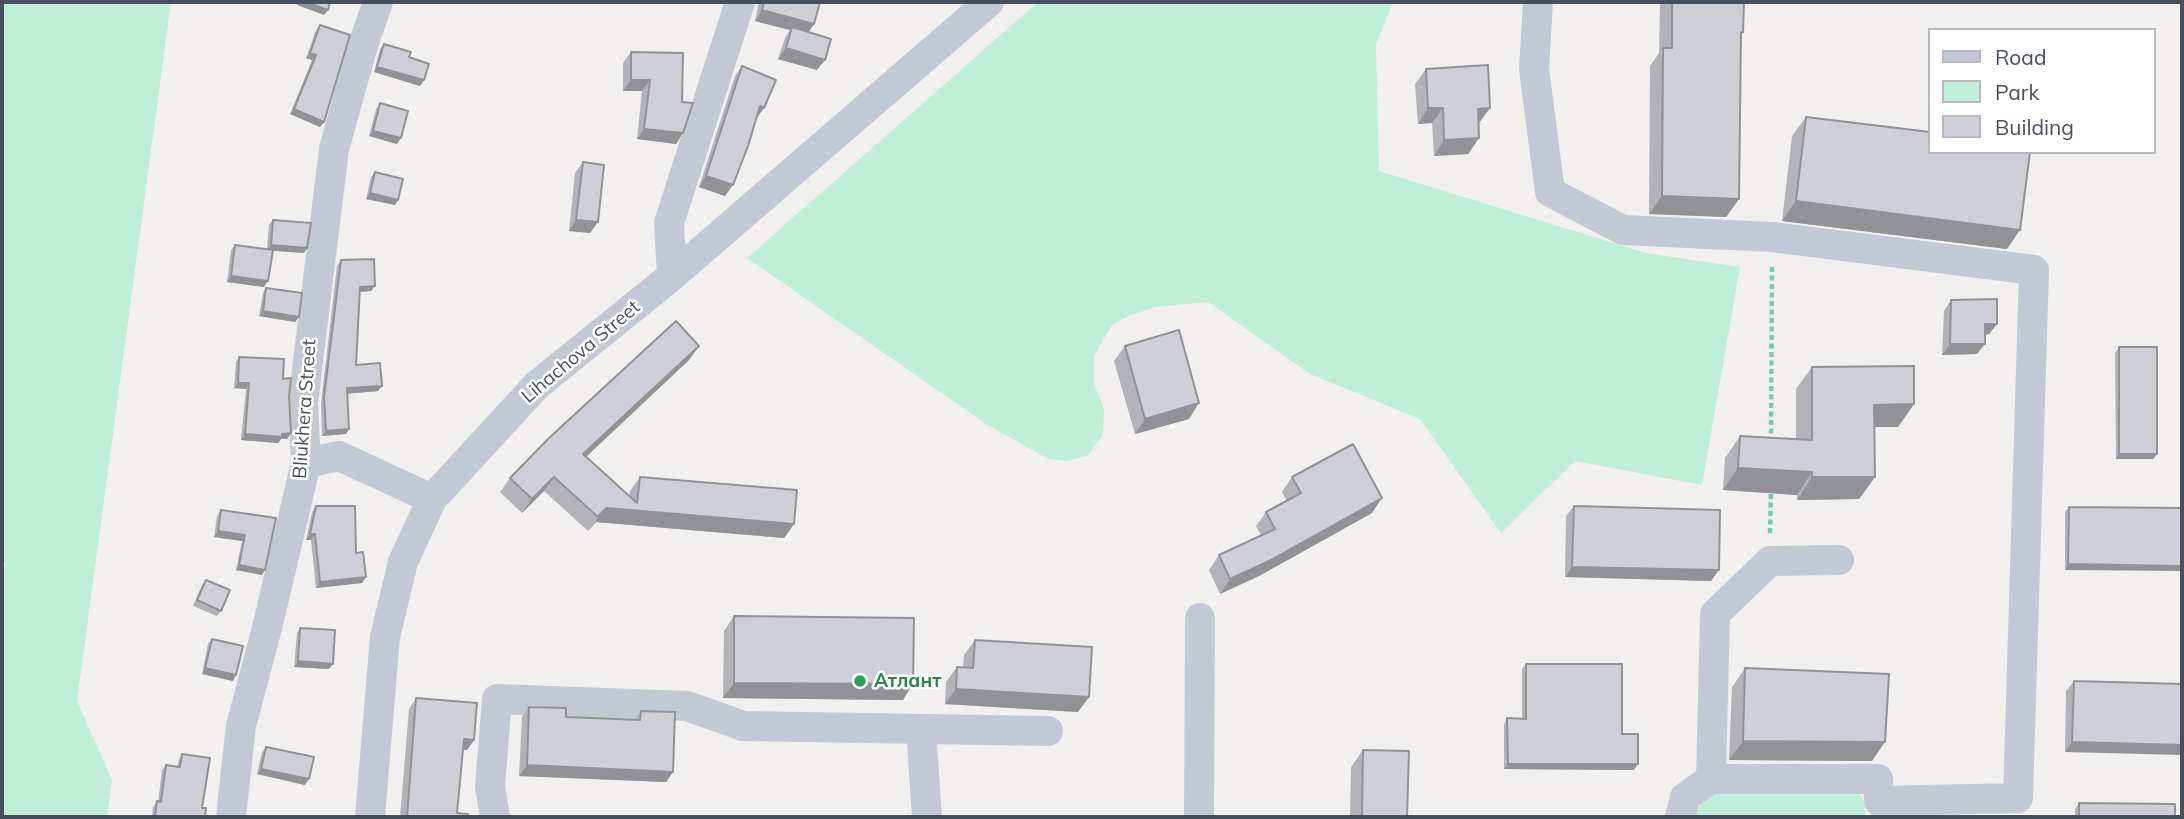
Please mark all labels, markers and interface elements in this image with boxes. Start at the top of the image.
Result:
legend [1928,28,2156,154]
text: Road [1995,44,2046,70]
text: Park [1995,79,2039,105]
text: Building [1995,114,2074,140]
street label: Lihachova Street [517,296,645,408]
street label: Bliukhera Street [289,338,321,480]
place label: Атлант [874,670,941,692]
marker: Атлант [852,673,868,689]

